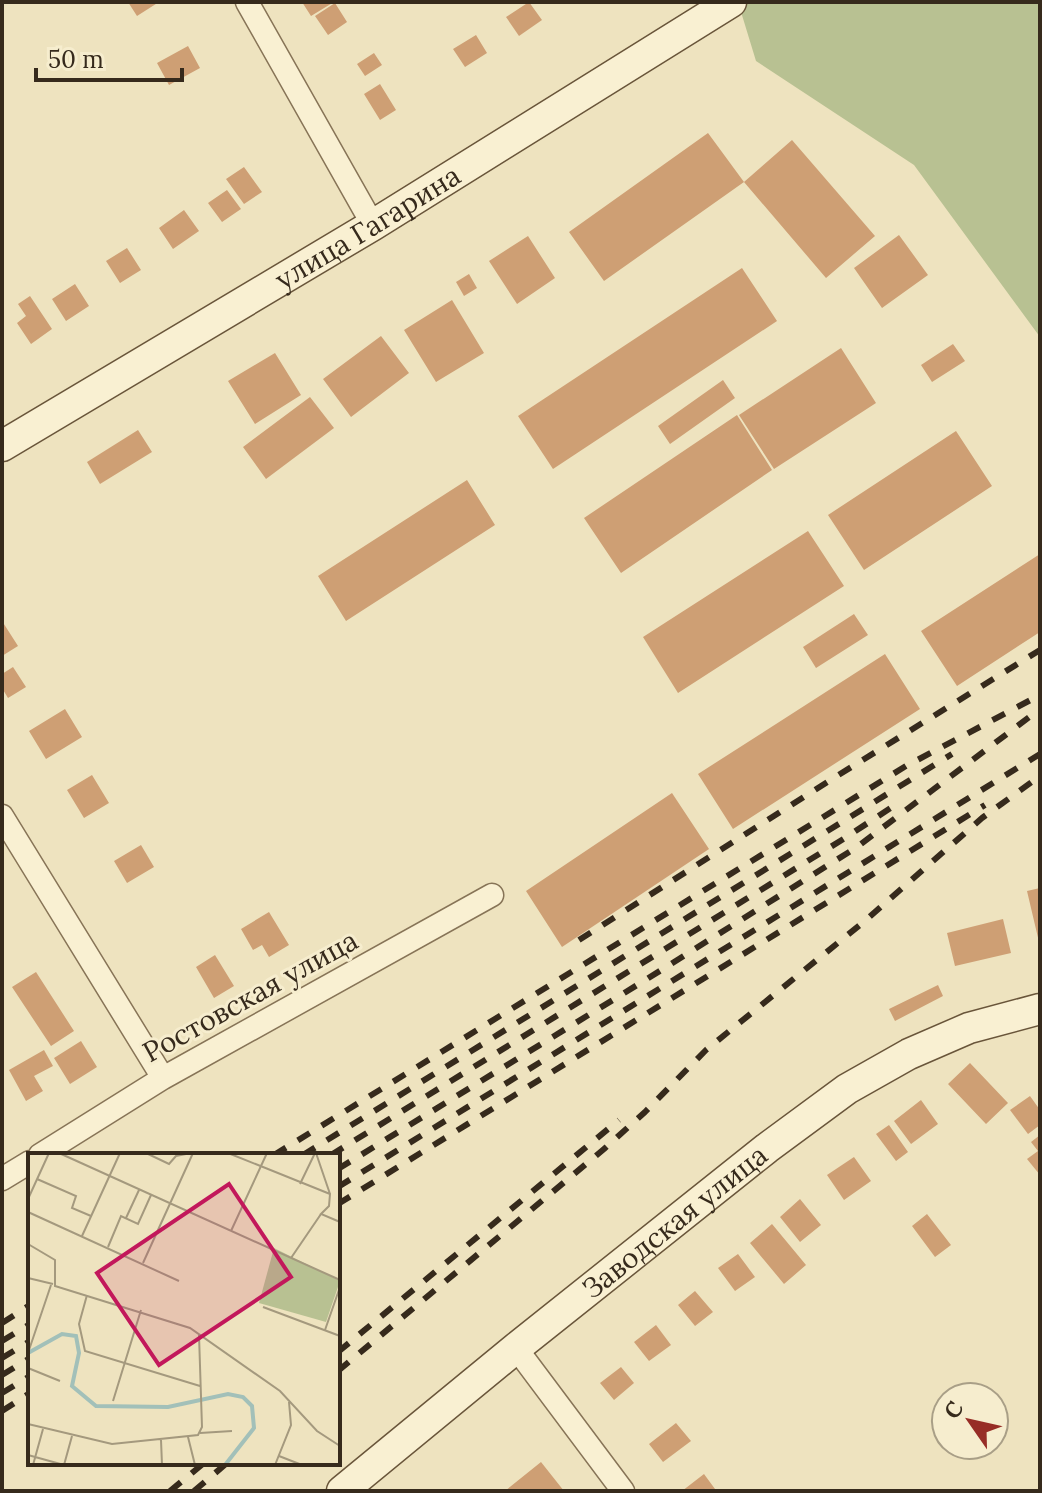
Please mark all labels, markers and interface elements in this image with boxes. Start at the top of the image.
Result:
scale bar [36,32,182,82]
text: 50 m [48,44,104,75]
street label: улица Гагарина [268,157,467,297]
street label: Ростовская улица [136,922,364,1070]
street label: Заводская улица [575,1137,774,1306]
inset map [28,1153,340,1465]
north arrow [930,1381,1010,1461]
text: С [938,1396,969,1424]

